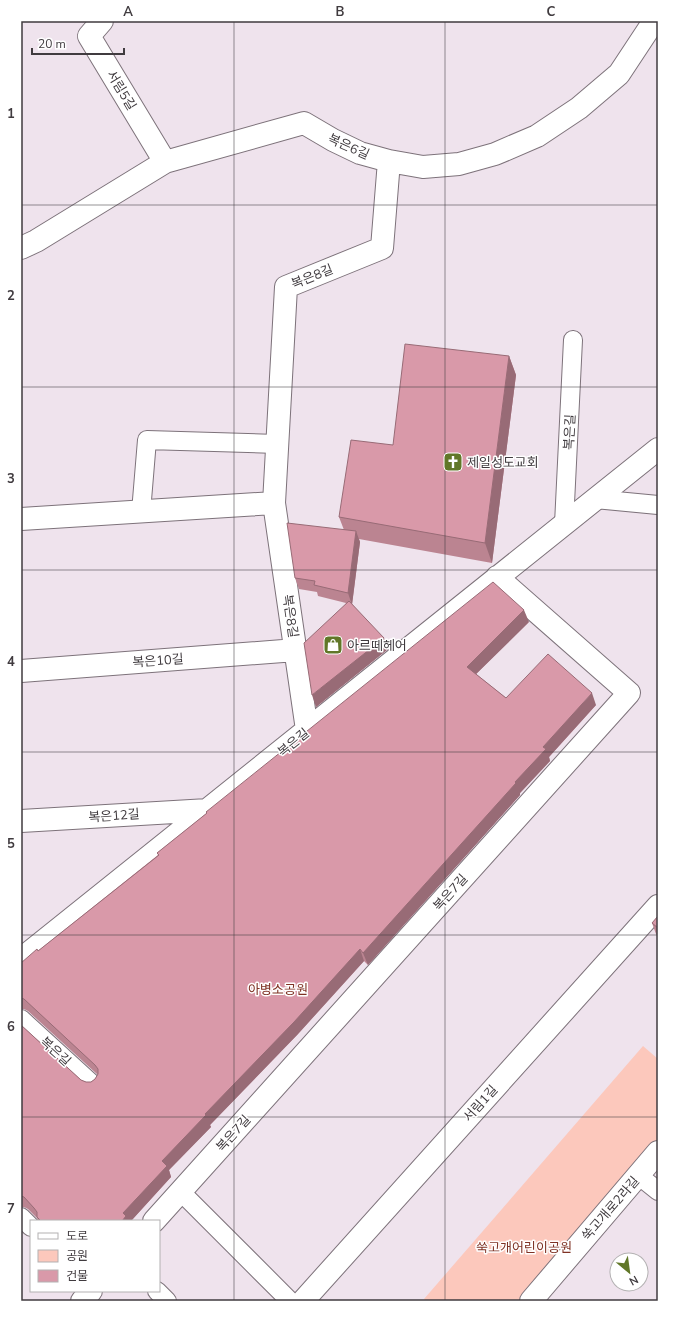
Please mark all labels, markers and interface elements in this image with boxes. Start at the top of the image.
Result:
text: A [123,3,133,21]
text: B [336,3,345,21]
text: C [547,3,556,21]
scale bar [32,30,124,56]
text: 20 m [38,36,66,52]
street label: 서림5길 [102,67,140,114]
text: 1 [7,105,15,123]
street label: 복은6길 [325,130,372,164]
street label: 복은8길 [289,260,336,293]
text: 2 [7,287,15,305]
street label: 복은길 [560,414,580,450]
church icon: 제일성도교회 [442,451,464,473]
place label: 제일성도교회 [467,454,539,472]
text: 3 [7,470,15,488]
street label: 복은8길 [278,593,302,639]
shop icon: 아르떼헤어 [322,634,344,656]
place label: 아르떼헤어 [347,637,407,655]
street label: 복은10길 [132,650,184,672]
text: 4 [7,653,15,671]
street label: 복은길 [274,724,313,761]
street label: 복은12길 [88,805,140,827]
text: 5 [7,835,15,853]
street label: 복은7길 [429,870,472,915]
park label: 아병소공원 [248,981,308,999]
text: 6 [7,1018,15,1036]
street label: 복은길 [36,1033,75,1070]
street label: 서림1길 [459,1081,502,1126]
street label: 복은7길 [212,1111,255,1156]
street label: 쑥고개로2라길 [578,1173,644,1245]
text: 7 [7,1200,15,1218]
legend [30,1220,160,1292]
text: 도로 [66,1228,88,1244]
park label: 쑥고개어린이공원 [476,1239,572,1257]
text: 공원 [66,1248,88,1264]
north arrow [609,1252,649,1292]
text: 건물 [66,1268,88,1284]
text: N [626,1272,641,1289]

